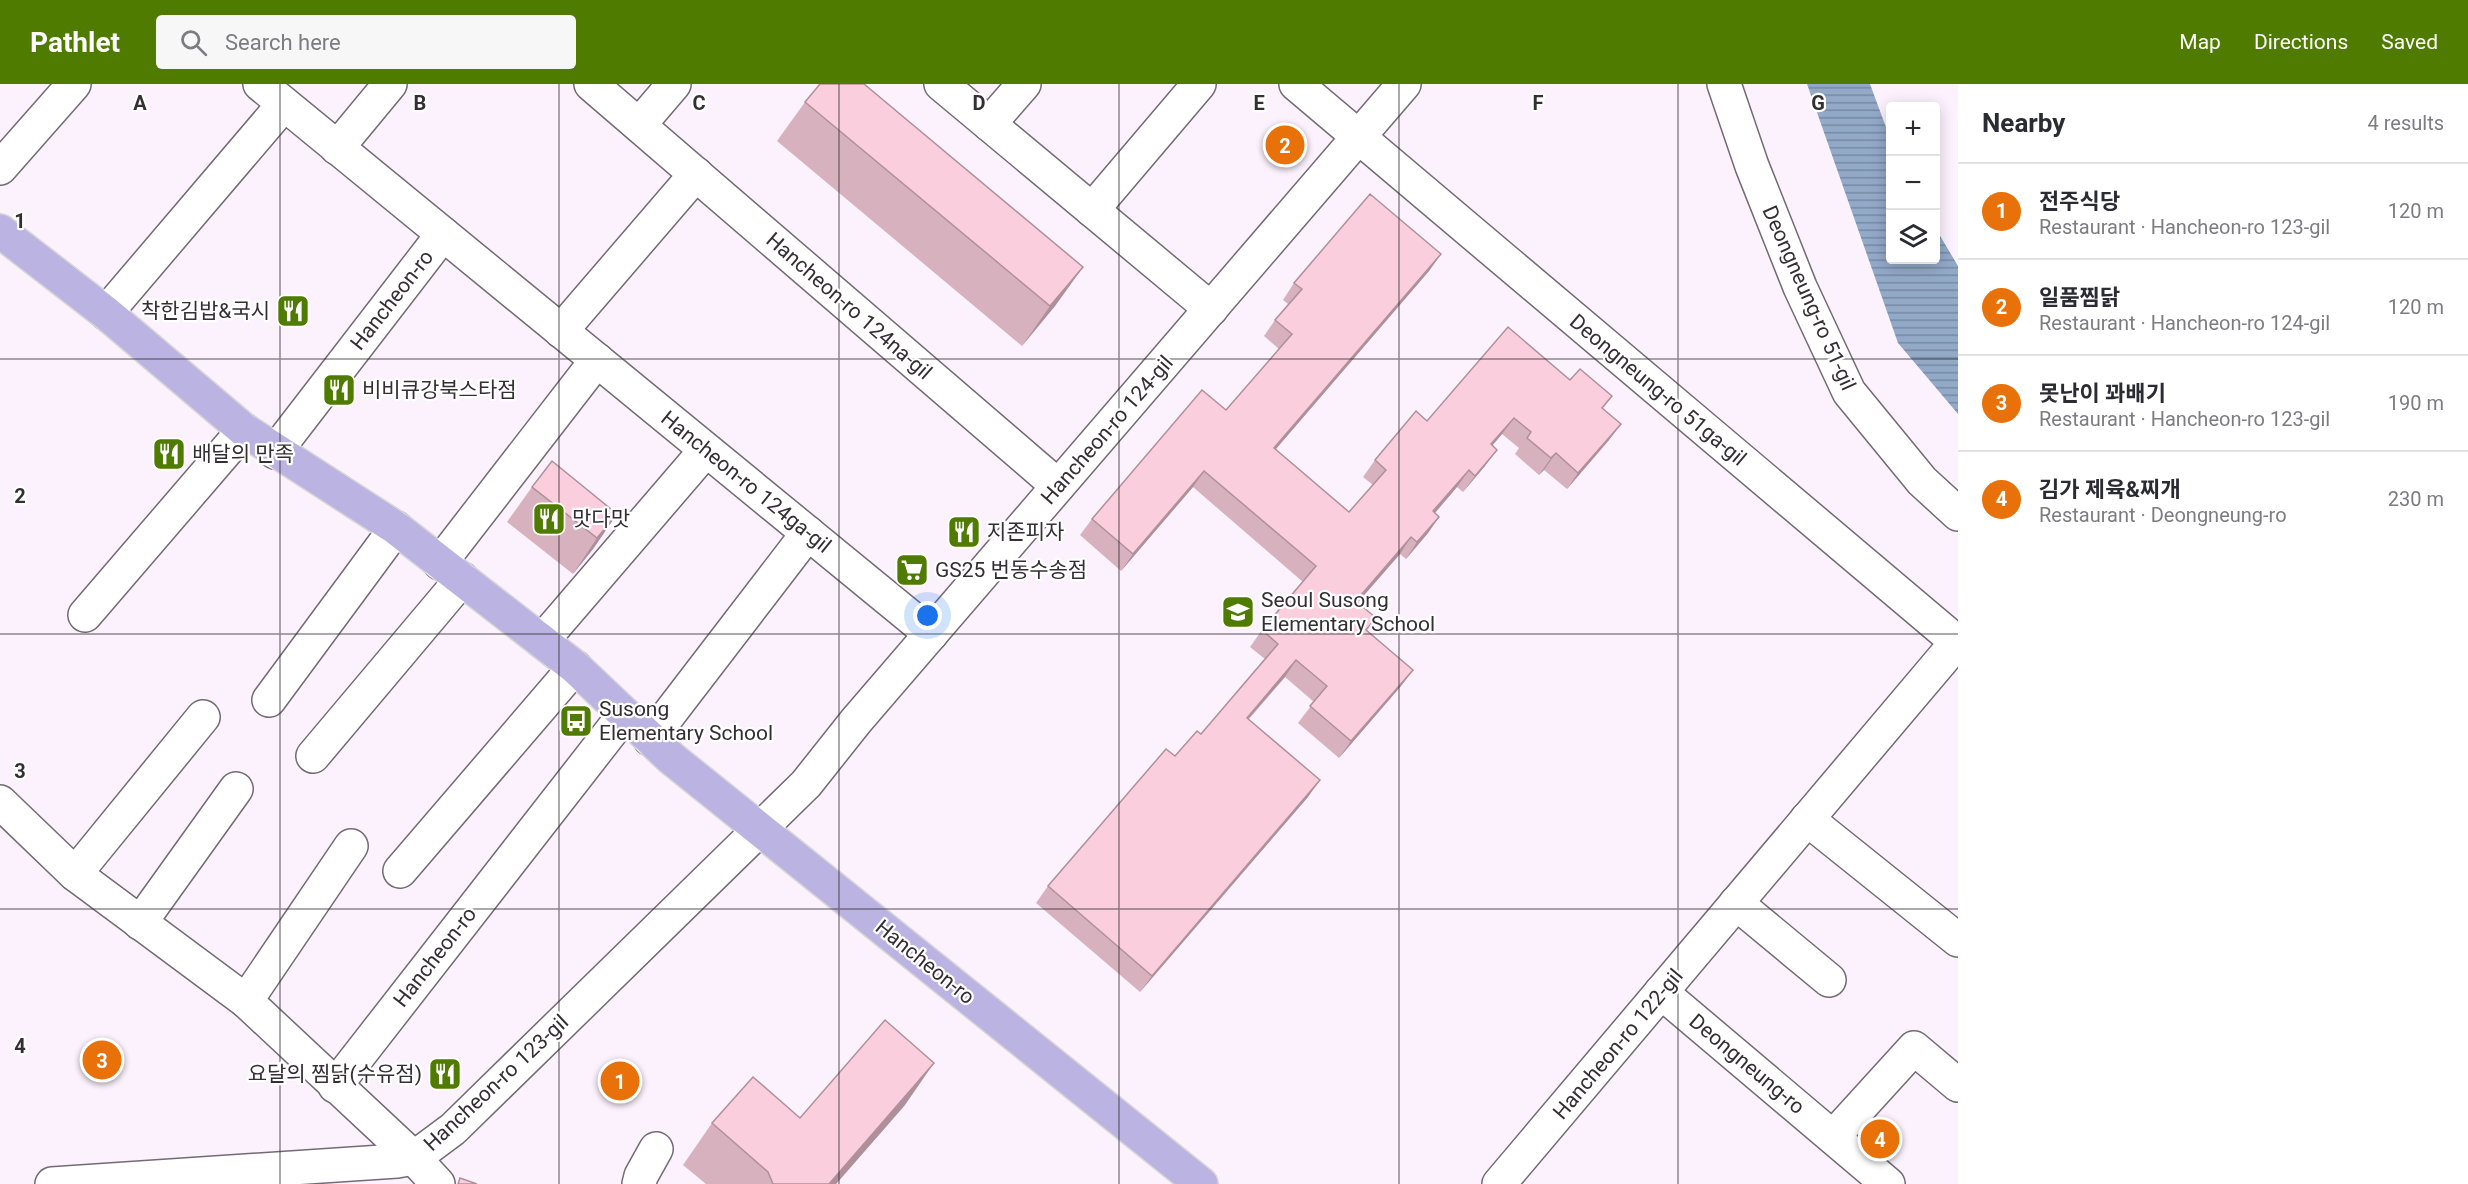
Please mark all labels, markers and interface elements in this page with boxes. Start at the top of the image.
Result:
search box [156,15,576,69]
text: Pathlet [30,26,120,59]
icon: search [177,26,210,59]
text: Search here [225,30,341,55]
text: Map [2179,30,2221,54]
text: Directions [2254,30,2348,54]
text: Saved [2381,30,2438,54]
text: A [133,91,147,115]
text: B [414,91,426,115]
text: C [692,91,706,115]
text: D [973,91,986,115]
text: E [1253,91,1265,115]
text: F [1533,91,1544,115]
text: G [1811,91,1825,115]
map controls [1886,102,1940,264]
button: + [1886,102,1940,156]
text: Nearby [1982,108,2065,138]
text: 4 results [2368,111,2444,135]
pin: 2 [1266,122,1304,168]
button: − [1886,156,1940,210]
text: 전주식당 [2039,189,2120,214]
text: 1 [1996,199,2007,223]
text: 120 m [2388,199,2444,223]
street label: Deongneung-ro 51-gil [1758,202,1860,394]
text: 1 [14,209,26,233]
button: layers [1886,210,1940,264]
text: Restaurant · Hancheon-ro 123-gil [2039,215,2330,239]
street label: Hancheon-ro 124na-gil [761,228,937,384]
street label: Hancheon-ro [346,245,438,355]
text: 일품찜닭 [2039,285,2120,310]
restaurant icon: 착한김밥&국시 [275,293,311,329]
text: 2 [1996,295,2007,319]
text: 120 m [2388,295,2444,319]
place label: 착한김밥&국시 [141,299,270,323]
street label: Deongneung-ro 51ga-gil [1565,309,1751,471]
text: Restaurant · Hancheon-ro 124-gil [2039,311,2330,335]
street label: Hancheon-ro 124-gil [1036,351,1178,509]
restaurant icon: 비비큐강북스타점 [321,372,357,408]
place label: 비비큐강북스타점 [362,378,517,402]
text: 못난이 꽈배기 [2039,381,2166,406]
text: 3 [1996,391,2007,415]
text: 190 m [2388,391,2444,415]
street label: Hancheon-ro 124ga-gil [656,406,836,558]
text: Restaurant · Hancheon-ro 123-gil [2039,407,2330,431]
restaurant icon: 배달의 만족 [151,436,187,472]
place label: 배달의 만족 [192,442,294,466]
text: 김가 제육&찌개 [2039,477,2180,502]
text: 2 [14,484,26,508]
text: 4 [1996,487,2007,511]
text: 230 m [2388,487,2444,511]
restaurant icon: 맛다맛 [531,501,567,537]
text: Restaurant · Deongneung-ro [2039,503,2287,527]
place label: 맛다맛 [572,507,630,531]
restaurant icon: 지존피자 [946,514,982,550]
place label: 지존피자 [987,520,1064,544]
supermarket icon: GS25 번동수송점 [894,552,930,588]
place label: GS25 번동수송점 [935,558,1087,582]
place label: Seoul Susong Elementary School [1261,588,1435,636]
school or university icon: Seoul Susong Elementary School [1220,594,1256,630]
your location [913,601,942,630]
place label: Susong Elementary School [599,697,773,745]
bus stop icon: Susong Elementary School [558,703,594,739]
text: 3 [14,759,26,783]
street label: Hancheon-ro [389,902,481,1012]
street label: Hancheon-ro [871,915,979,1009]
street label: Hancheon-ro 122-gil [1548,964,1688,1124]
street label: Deongneung-ro [1685,1009,1809,1119]
street label: Hancheon-ro 123-gil [419,1010,573,1156]
text: 4 [14,1034,26,1058]
pin: 3 [82,1038,122,1082]
restaurant icon: 요달의 찜닭(수유점) [427,1056,463,1092]
pin: 1 [600,1058,640,1104]
place label: 요달의 찜닭(수유점) [248,1062,422,1086]
pin: 4 [1860,1116,1900,1162]

